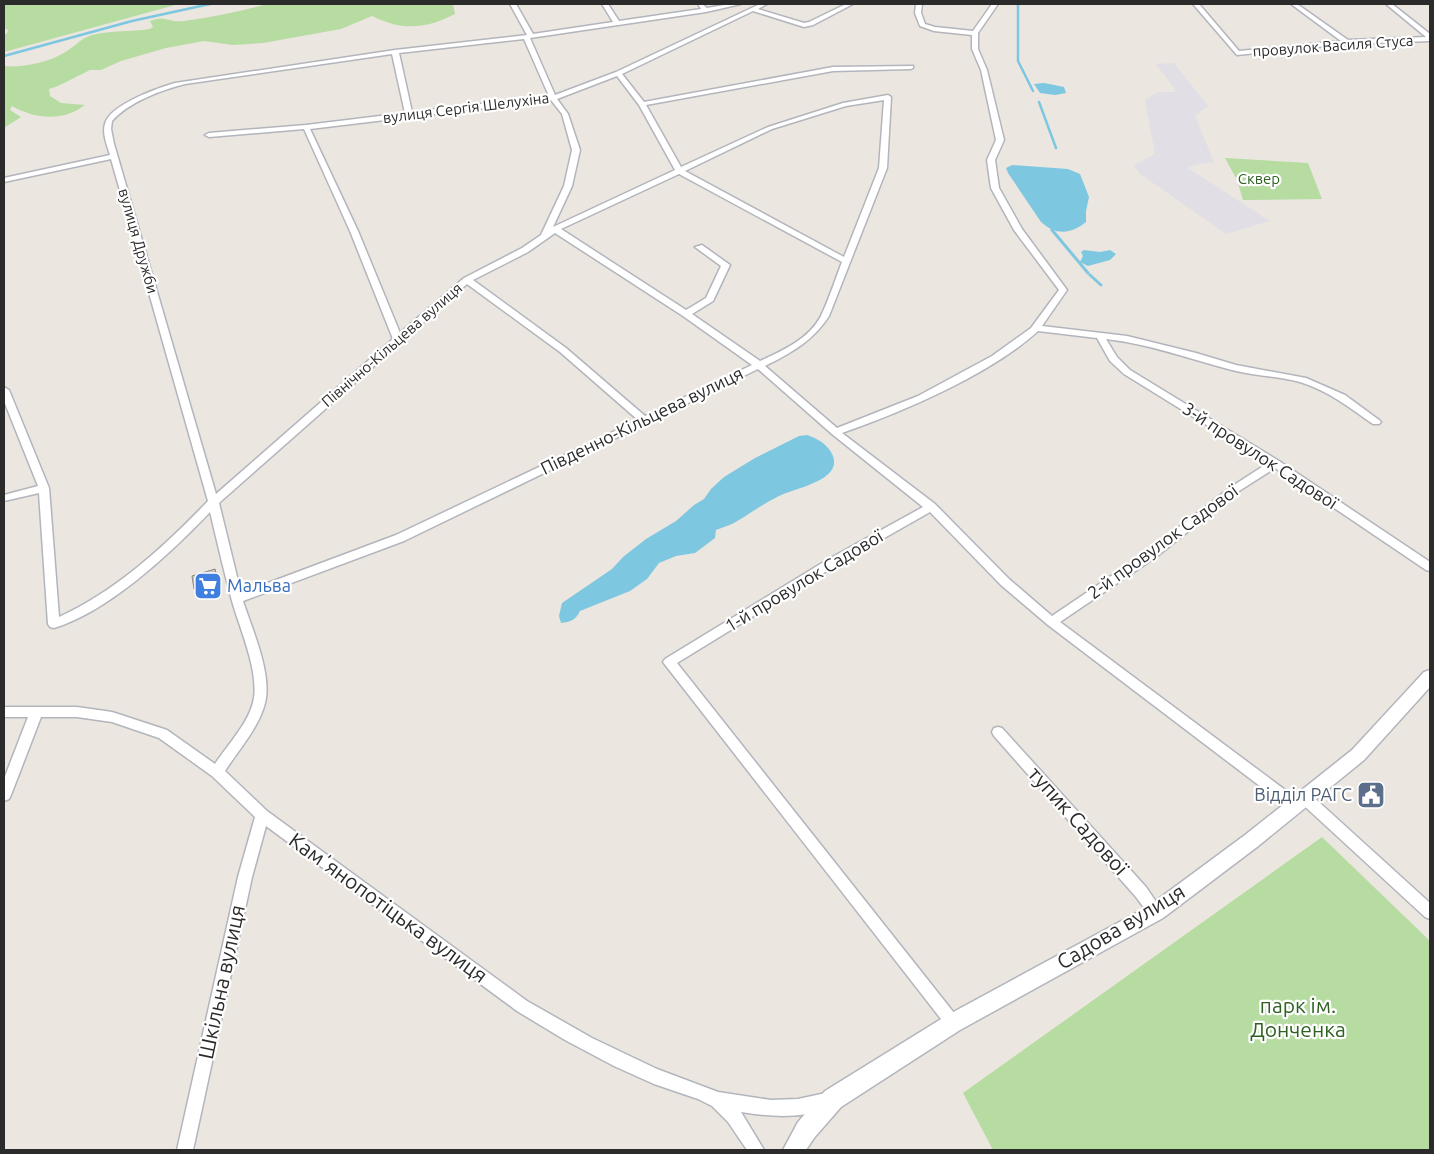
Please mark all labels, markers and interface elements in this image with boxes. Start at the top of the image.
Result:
street label: провулок Василя Стуса [1252,31,1414,60]
street label: вулиця Сергія Шелухіна [382,89,550,126]
park label: Сквер [1238,170,1280,187]
street label: вулиця Дружби [115,186,162,295]
street label: Північно-Кільцева вулиця [318,279,465,410]
street label: Південно-Кільцева вулиця [537,362,746,478]
street label: 3-й провулок Садової [1179,398,1342,513]
street label: 2-й провулок Садової [1084,480,1242,602]
street label: 1-й провулок Садової [721,525,887,635]
supermarket icon: Мальва [193,571,223,601]
place label: Мальва [227,575,291,595]
street label: тупик Садової [1024,761,1134,880]
public building icon: Відділ РАГС [1356,780,1386,810]
place label: Відділ РАГС [1254,784,1352,804]
street label: Камʼянопотіцька вулиця [285,827,492,987]
street label: Садова вулиця [1052,879,1189,974]
street label: Шкільна вулиця [193,903,249,1061]
park label: парк ім. Донченка [1250,993,1346,1041]

